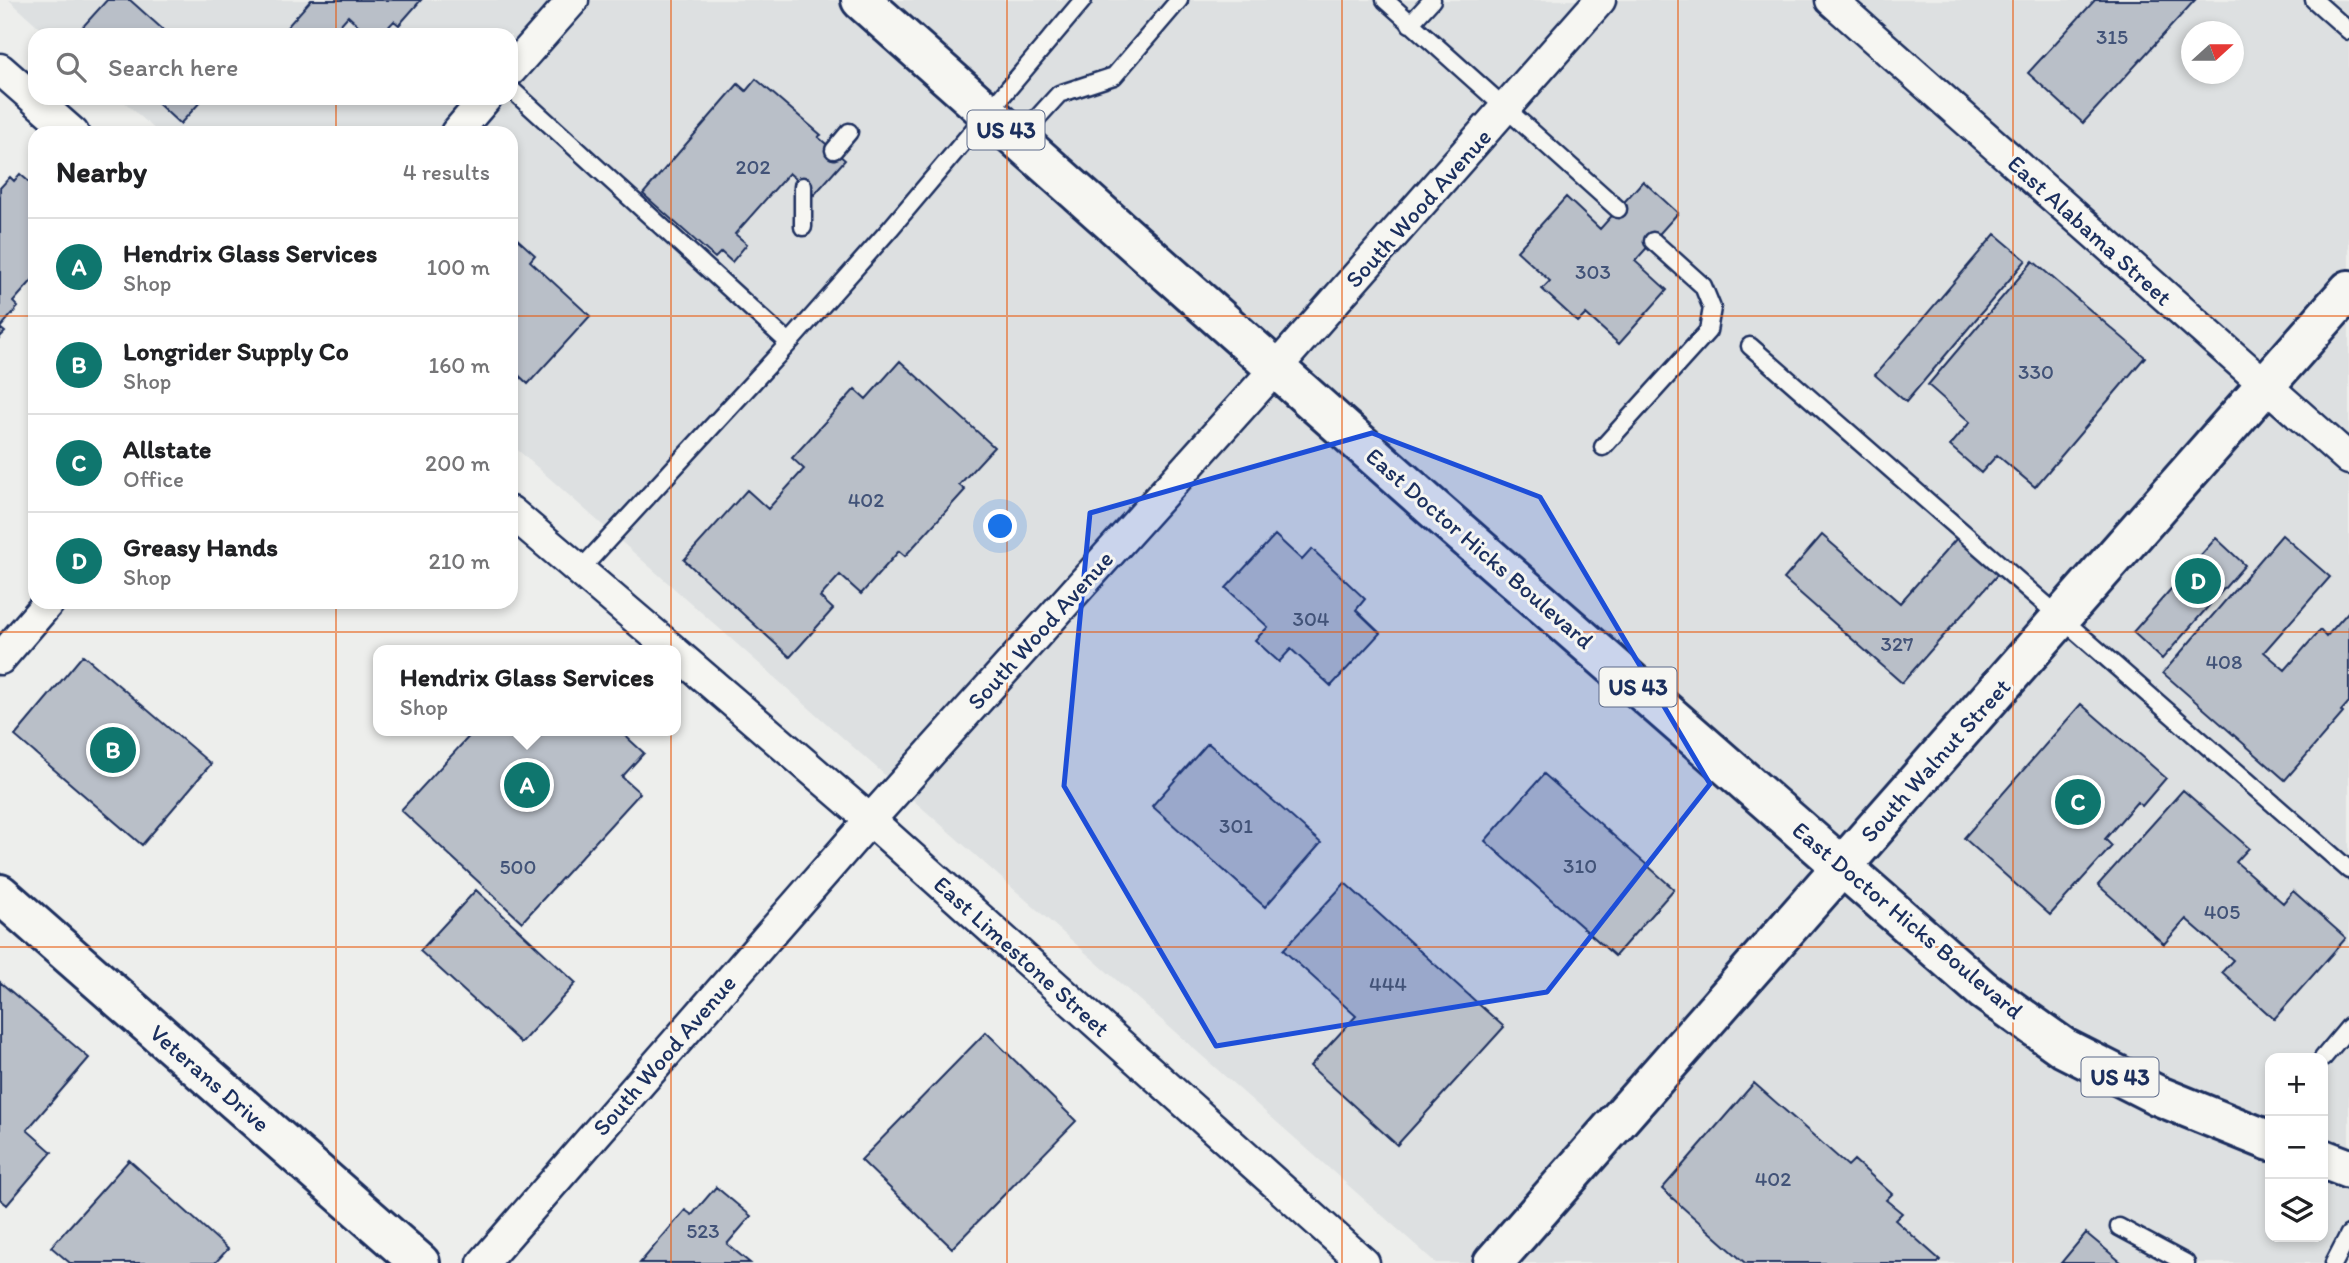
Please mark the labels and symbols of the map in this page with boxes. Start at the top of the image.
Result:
north arrow [2181,21,2244,84]
house number: 315 [2096,24,2128,49]
road number: US 43 [968,111,1044,150]
street label: South Wood Avenue [1339,122,1497,294]
street label: East Alabama Street [2002,149,2178,311]
house number: 202 [735,154,771,179]
house number: 303 [1575,259,1611,284]
house number: 330 [2018,359,2054,384]
street label: East Doctor Hicks Boulevard [1360,441,1600,655]
house number: 402 [848,487,884,512]
your location [983,509,1017,543]
street label: South Wood Avenue [961,544,1119,716]
pin: D [2175,555,2221,607]
house number: 304 [1292,606,1330,631]
house number: 327 [1881,631,1913,656]
house number: 408 [2205,649,2243,674]
road number: US 43 [1600,667,1676,706]
street label: South Walnut Street [1854,672,2016,848]
pin: B [90,724,136,776]
pin: A [504,759,550,811]
pin: C [2055,776,2101,828]
house number: 301 [1219,813,1253,838]
street label: East Doctor Hicks Boulevard [1787,815,2029,1025]
house number: 310 [1563,853,1597,878]
house number: 500 [500,854,536,879]
street label: East Limestone Street [928,869,1116,1043]
house number: 405 [2204,899,2240,924]
street label: South Wood Avenue [586,968,742,1142]
house number: 444 [1369,971,1407,996]
street label: Veterans Drive [144,1018,276,1138]
road number: US 43 [2082,1058,2158,1096]
house number: 402 [1755,1166,1791,1191]
house number: 523 [686,1218,720,1243]

